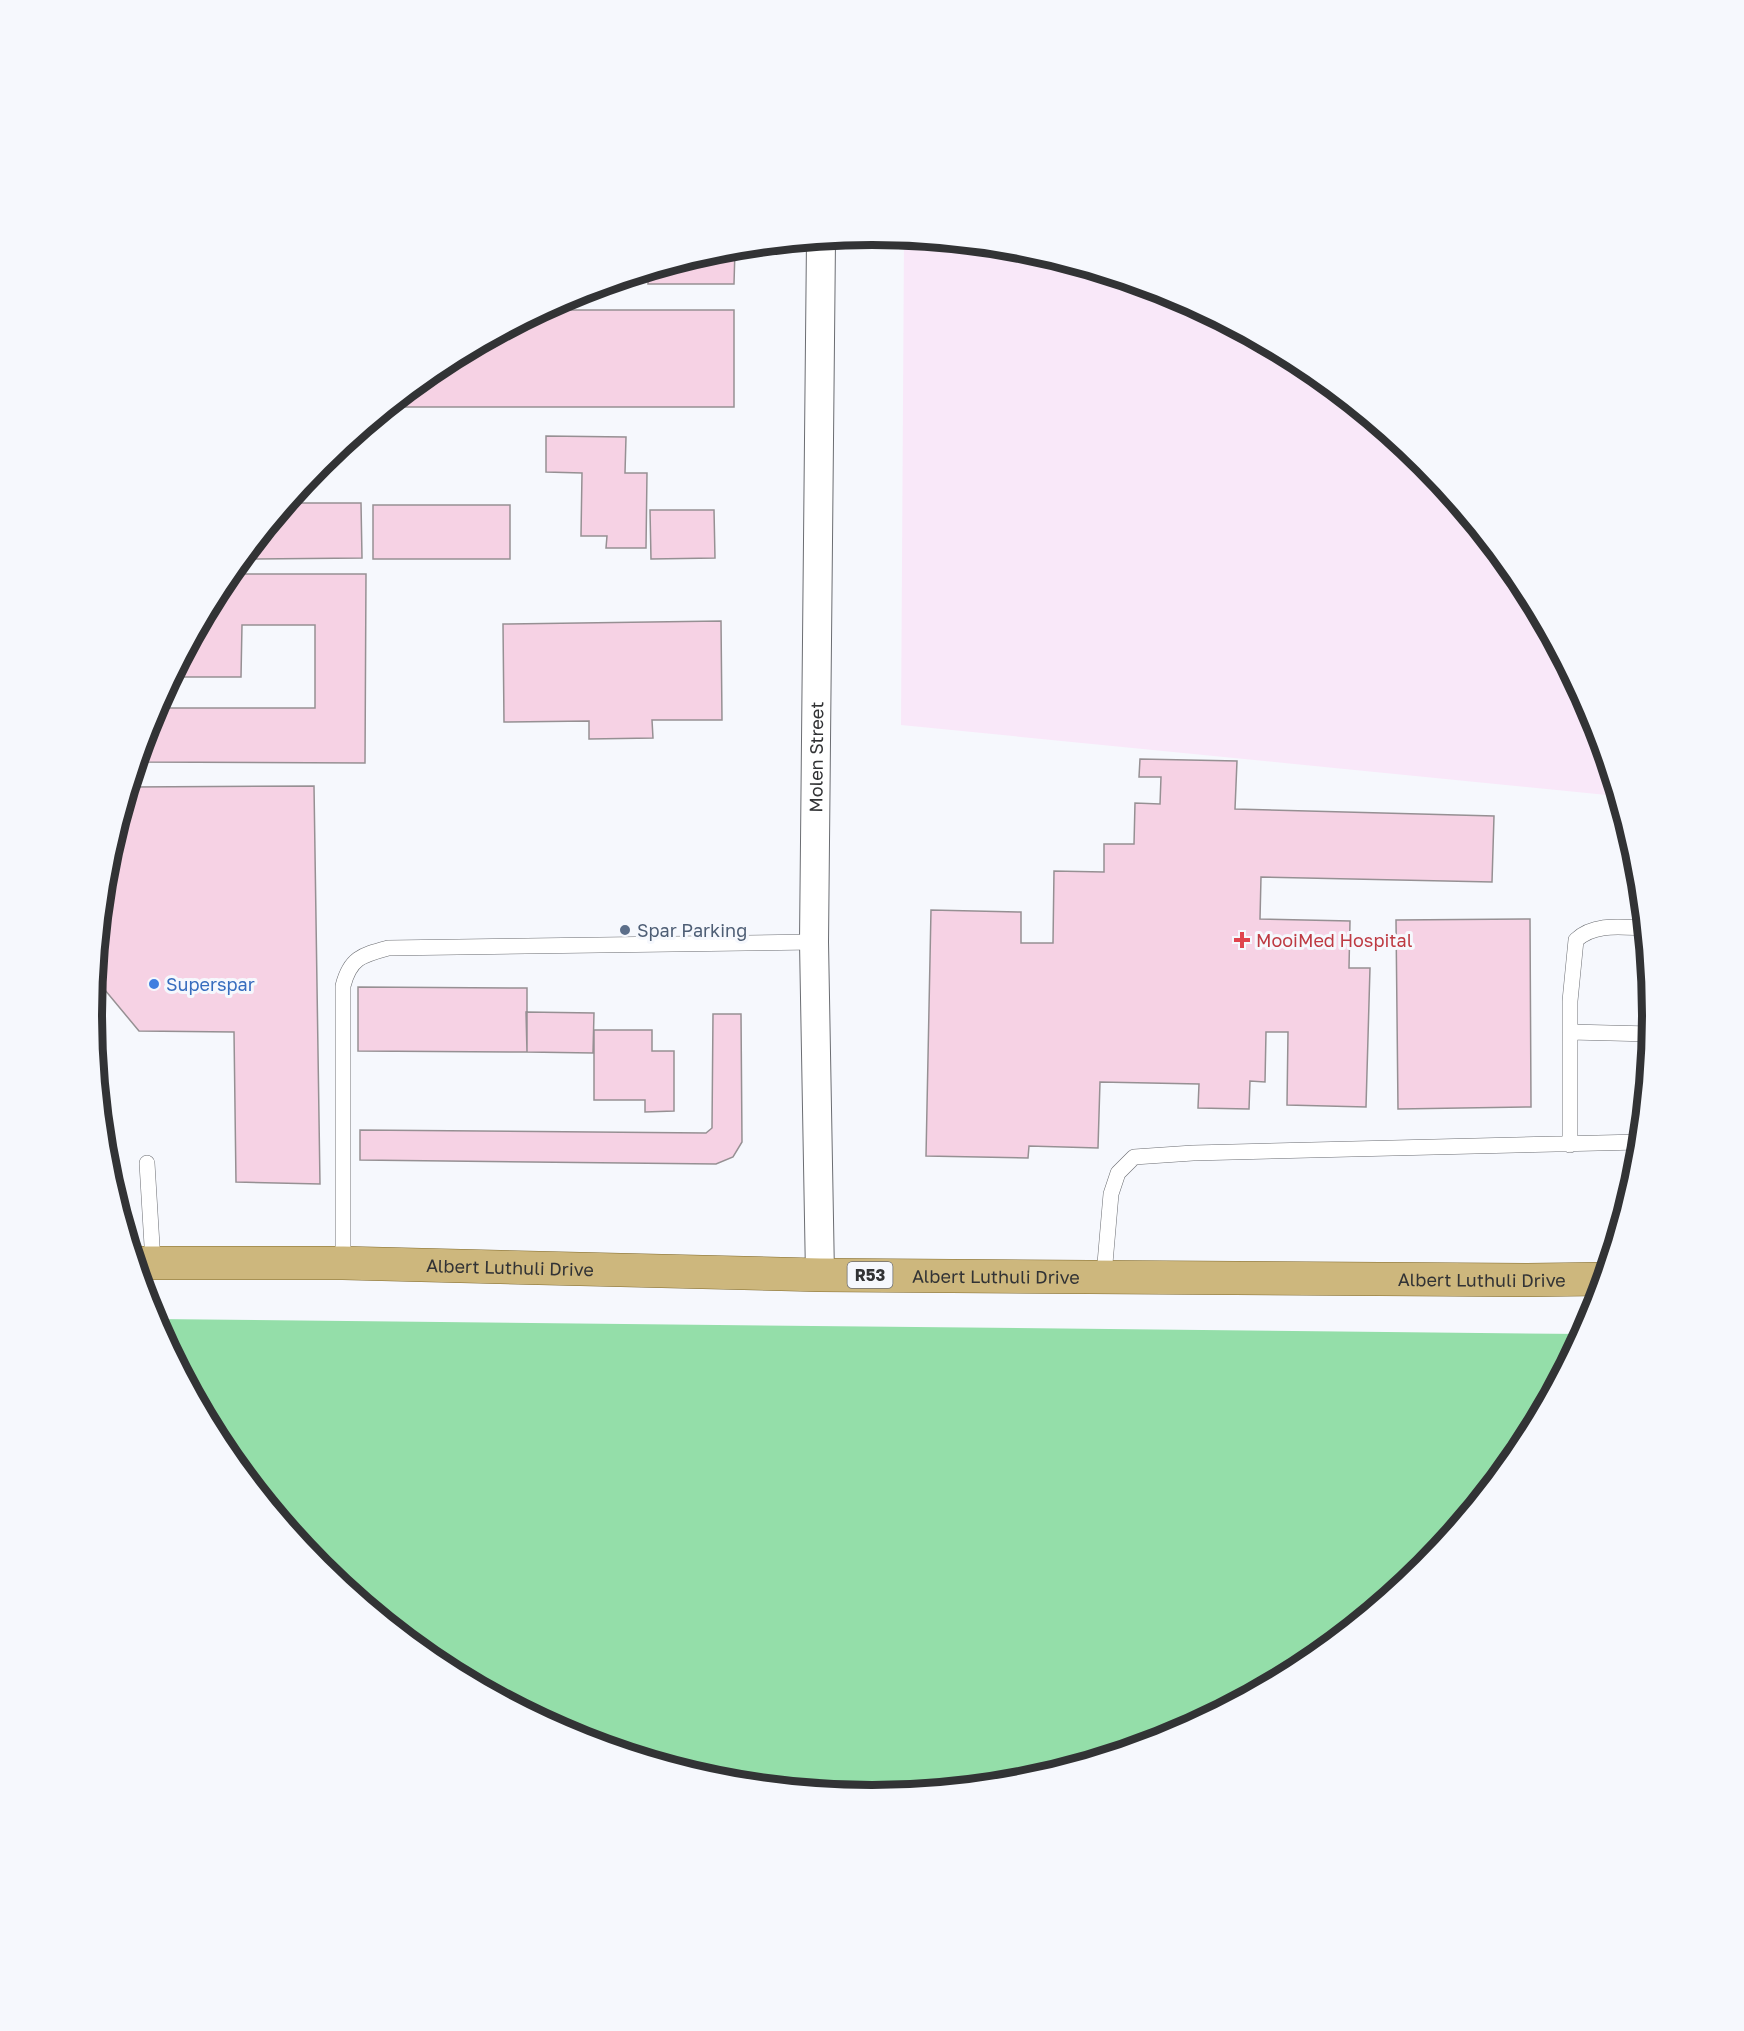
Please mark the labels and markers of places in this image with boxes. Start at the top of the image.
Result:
place label: Spar Parking [637,919,747,941]
marker: Spar Parking [618,923,632,937]
place label: MooiMed Hospital [1256,929,1413,951]
marker: MooiMed Hospital [1233,931,1251,949]
place label: Superspar [166,973,255,995]
marker: Superspar [147,977,161,991]

